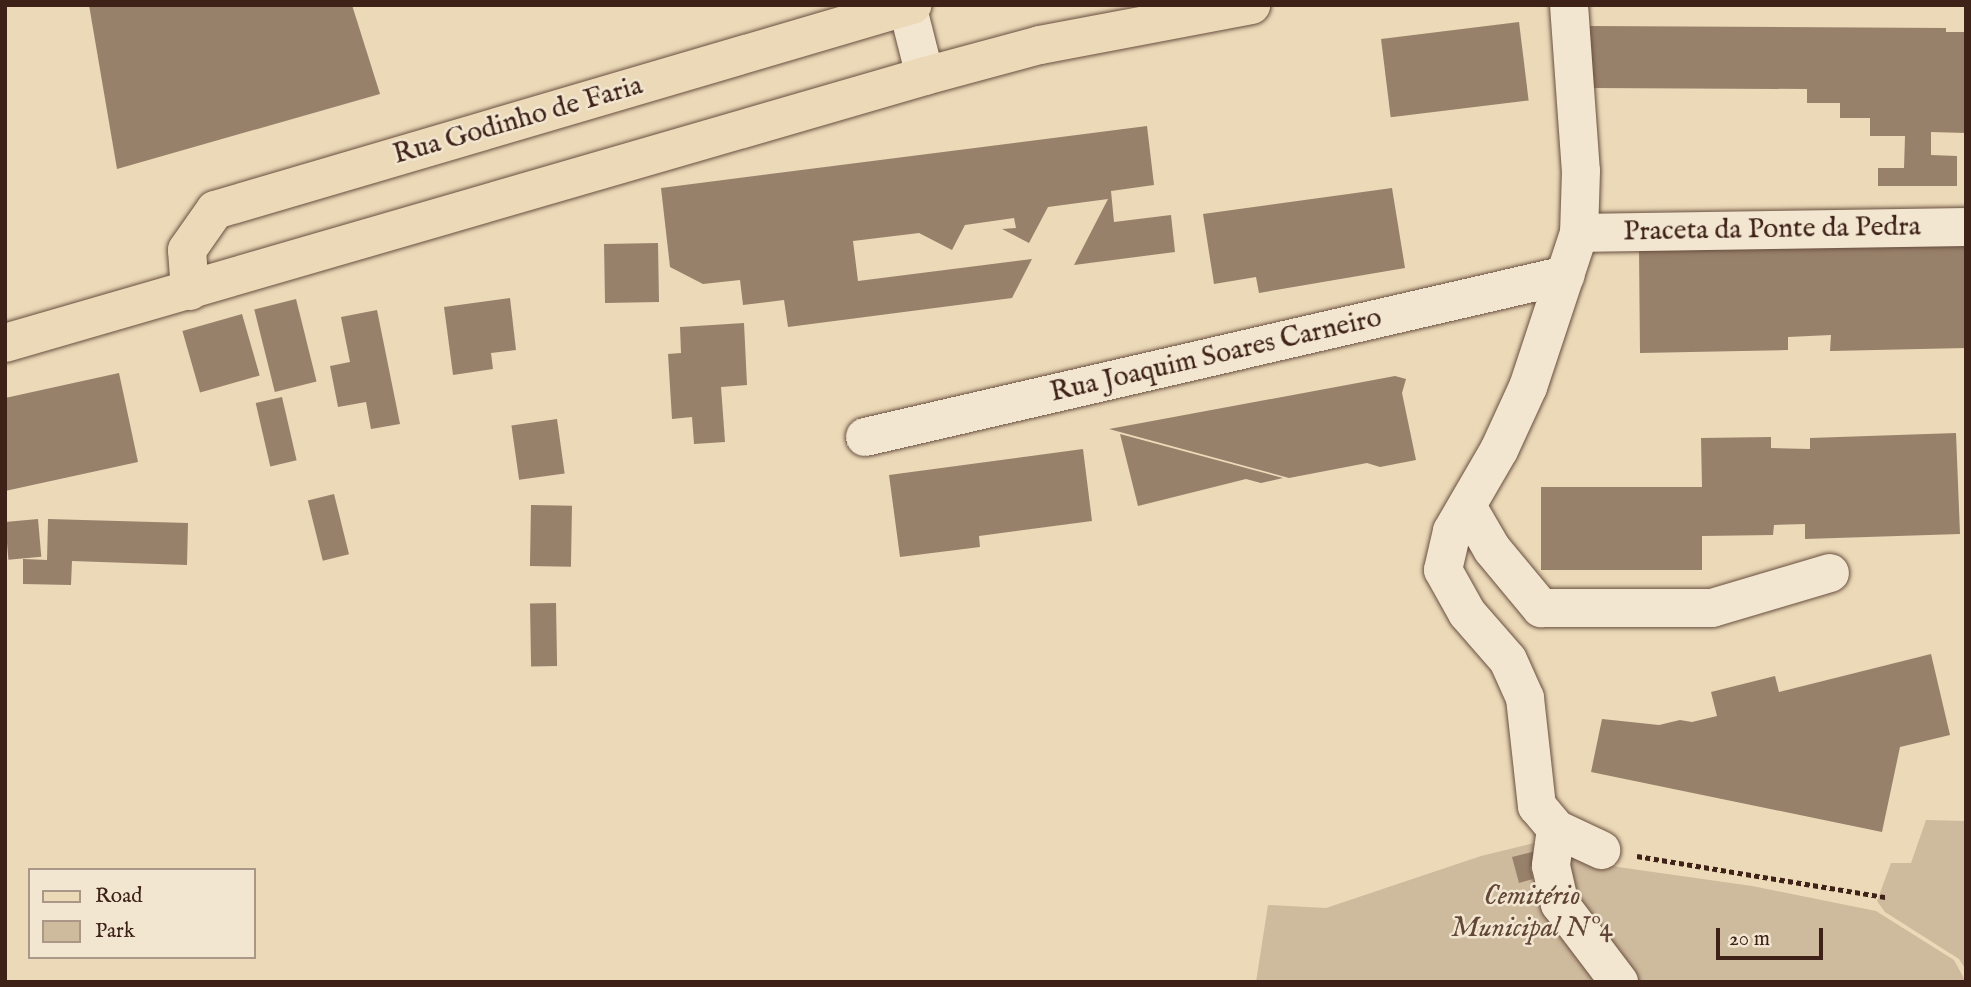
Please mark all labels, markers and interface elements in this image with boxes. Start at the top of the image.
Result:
street label: Rua Godinho de Faria [389,69,647,173]
street label: Praceta da Ponte da Pedra [1623,211,1921,249]
street label: Rua Joaquim Soares Carneiro [1047,301,1385,411]
legend [28,868,256,959]
park label: Cemitério Municipal Nº4 [1451,880,1613,946]
text: Road [95,883,142,910]
scale bar [1719,914,1826,958]
text: Park [95,918,135,945]
text: 20 m [1729,926,1770,953]

